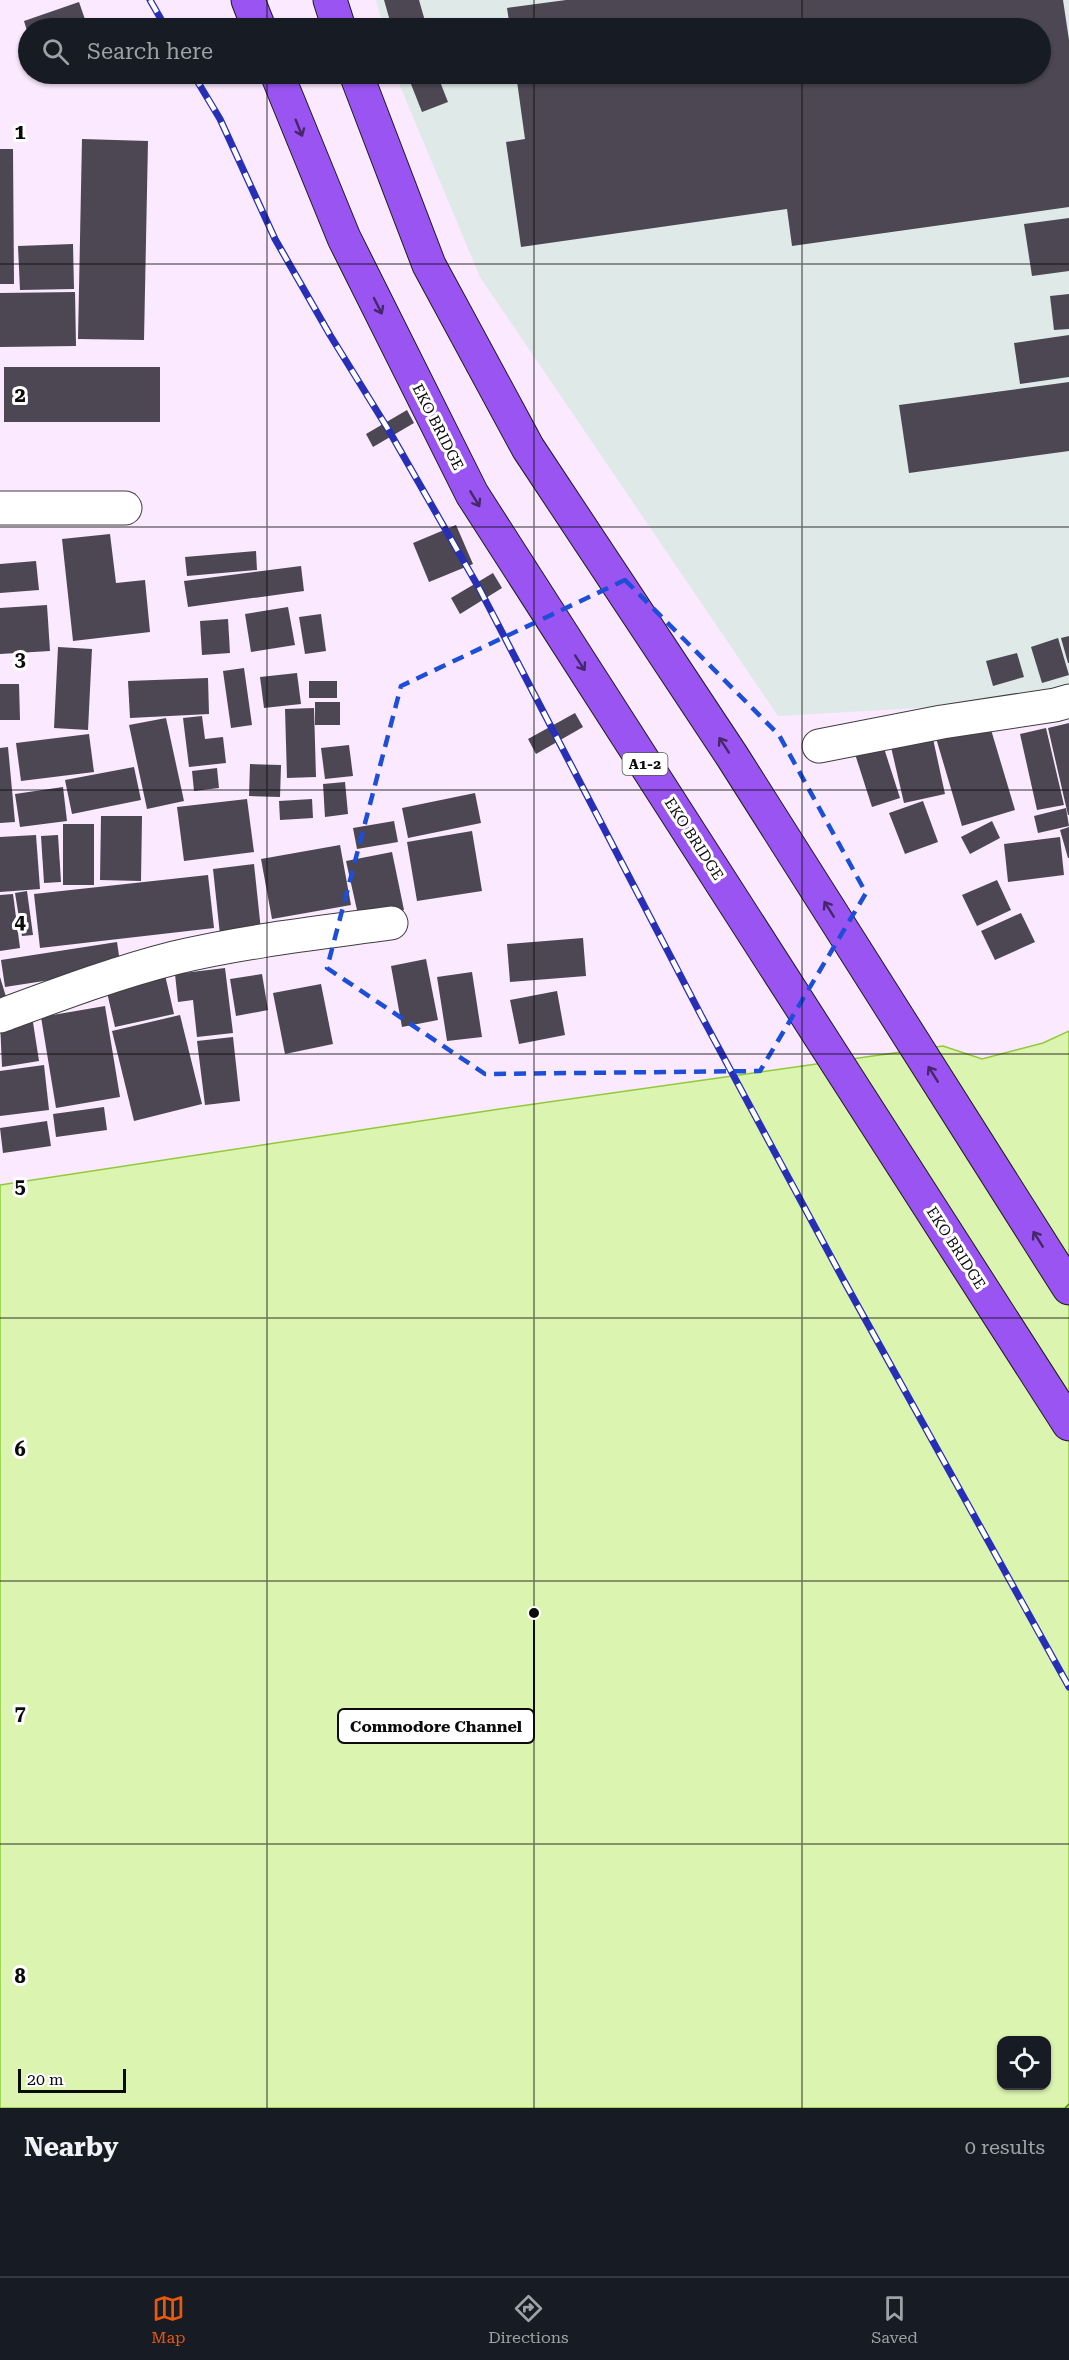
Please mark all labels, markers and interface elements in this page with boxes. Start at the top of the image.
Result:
search box [18,18,1051,84]
icon: search [39,35,72,68]
text: Search here [87,39,213,64]
one-way arrow [294,118,305,136]
text: 1 [14,120,26,144]
one-way arrow [372,297,384,314]
street label: EKO BRIDGE [409,381,467,473]
text: 2 [14,383,26,407]
one-way arrow [470,490,482,507]
text: 3 [14,647,26,671]
one-way arrow [575,654,587,671]
one-way arrow [718,737,730,754]
road number: A1-2 [622,753,668,775]
street label: EKO BRIDGE [661,794,727,884]
one-way arrow [823,901,835,918]
text: 4 [14,910,26,934]
one-way arrow [927,1066,939,1083]
text: 5 [14,1174,26,1198]
street label: EKO BRIDGE [923,1203,989,1293]
one-way arrow [1031,1231,1043,1248]
text: 6 [14,1437,26,1461]
text: 7 [14,1701,26,1725]
callout: Commodore Channel [338,1709,534,1743]
text: Commodore Channel [350,1717,523,1736]
text: 8 [14,1964,26,1988]
map controls [997,2036,1051,2090]
button: locate [997,2036,1051,2090]
scale bar [18,2066,126,2094]
text: 20 m [27,2070,64,2089]
text: Nearby [24,2132,118,2162]
text: 0 results [965,2135,1045,2159]
tab: Map [151,2292,186,2347]
tab: Directions [488,2292,569,2347]
tab: Saved [871,2292,918,2347]

